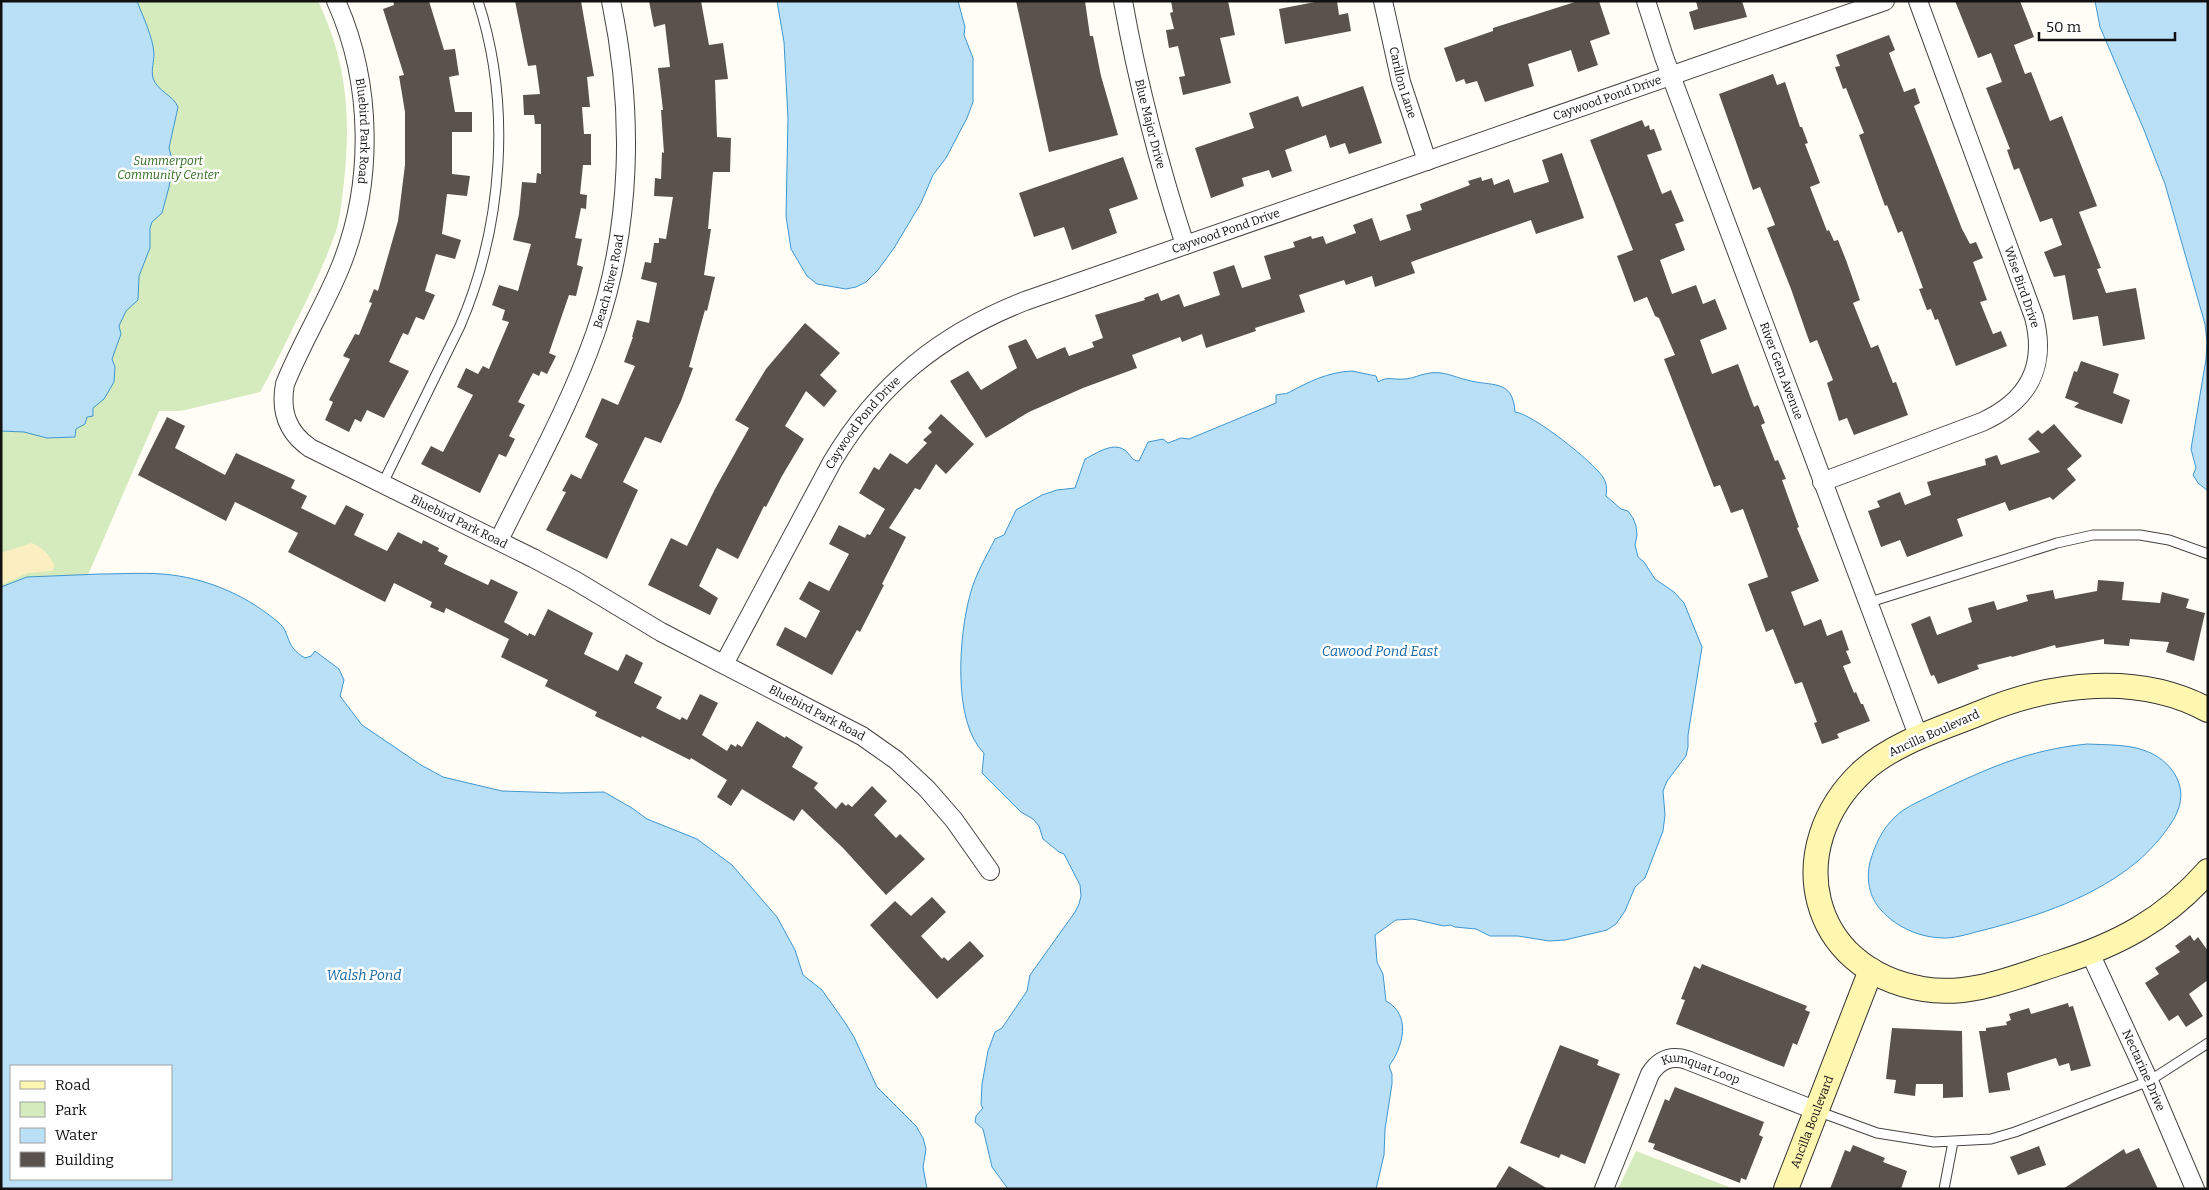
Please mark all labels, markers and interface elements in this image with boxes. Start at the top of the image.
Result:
scale bar [2039,10,2175,42]
text: 50 m [2046,18,2082,36]
street label: Carillon Lane [1386,45,1420,120]
street label: Caywood Pond Drive [1551,73,1663,123]
street label: Bluebird Park Road [353,77,372,185]
street label: Blue Major Drive [1132,78,1168,170]
park label: Summerport Community Center [117,154,220,182]
street label: Caywood Pond Drive [1170,206,1282,256]
street label: Beach River Road [590,233,626,330]
street label: Wise Bird Drive [2002,244,2042,330]
street label: River Gem Avenue [1757,320,1806,422]
street label: Caywood Pond Drive [823,374,903,471]
street label: Bluebird Park Road [408,492,510,551]
water label: Cawood Pond East [1322,643,1439,660]
street label: Bluebird Park Road [767,682,867,743]
street label: Ancilla Boulevard [1887,707,1981,759]
water label: Walsh Pond [327,967,401,984]
street label: Nectarine Drive [2119,1027,2168,1113]
street label: Kumquat Loop [1659,1051,1742,1087]
legend [10,1065,172,1180]
street label: Ancilla Boulevard [1788,1074,1836,1170]
text: Road [55,1076,90,1094]
text: Park [55,1101,87,1119]
text: Water [55,1126,98,1144]
text: Building [55,1151,114,1169]

